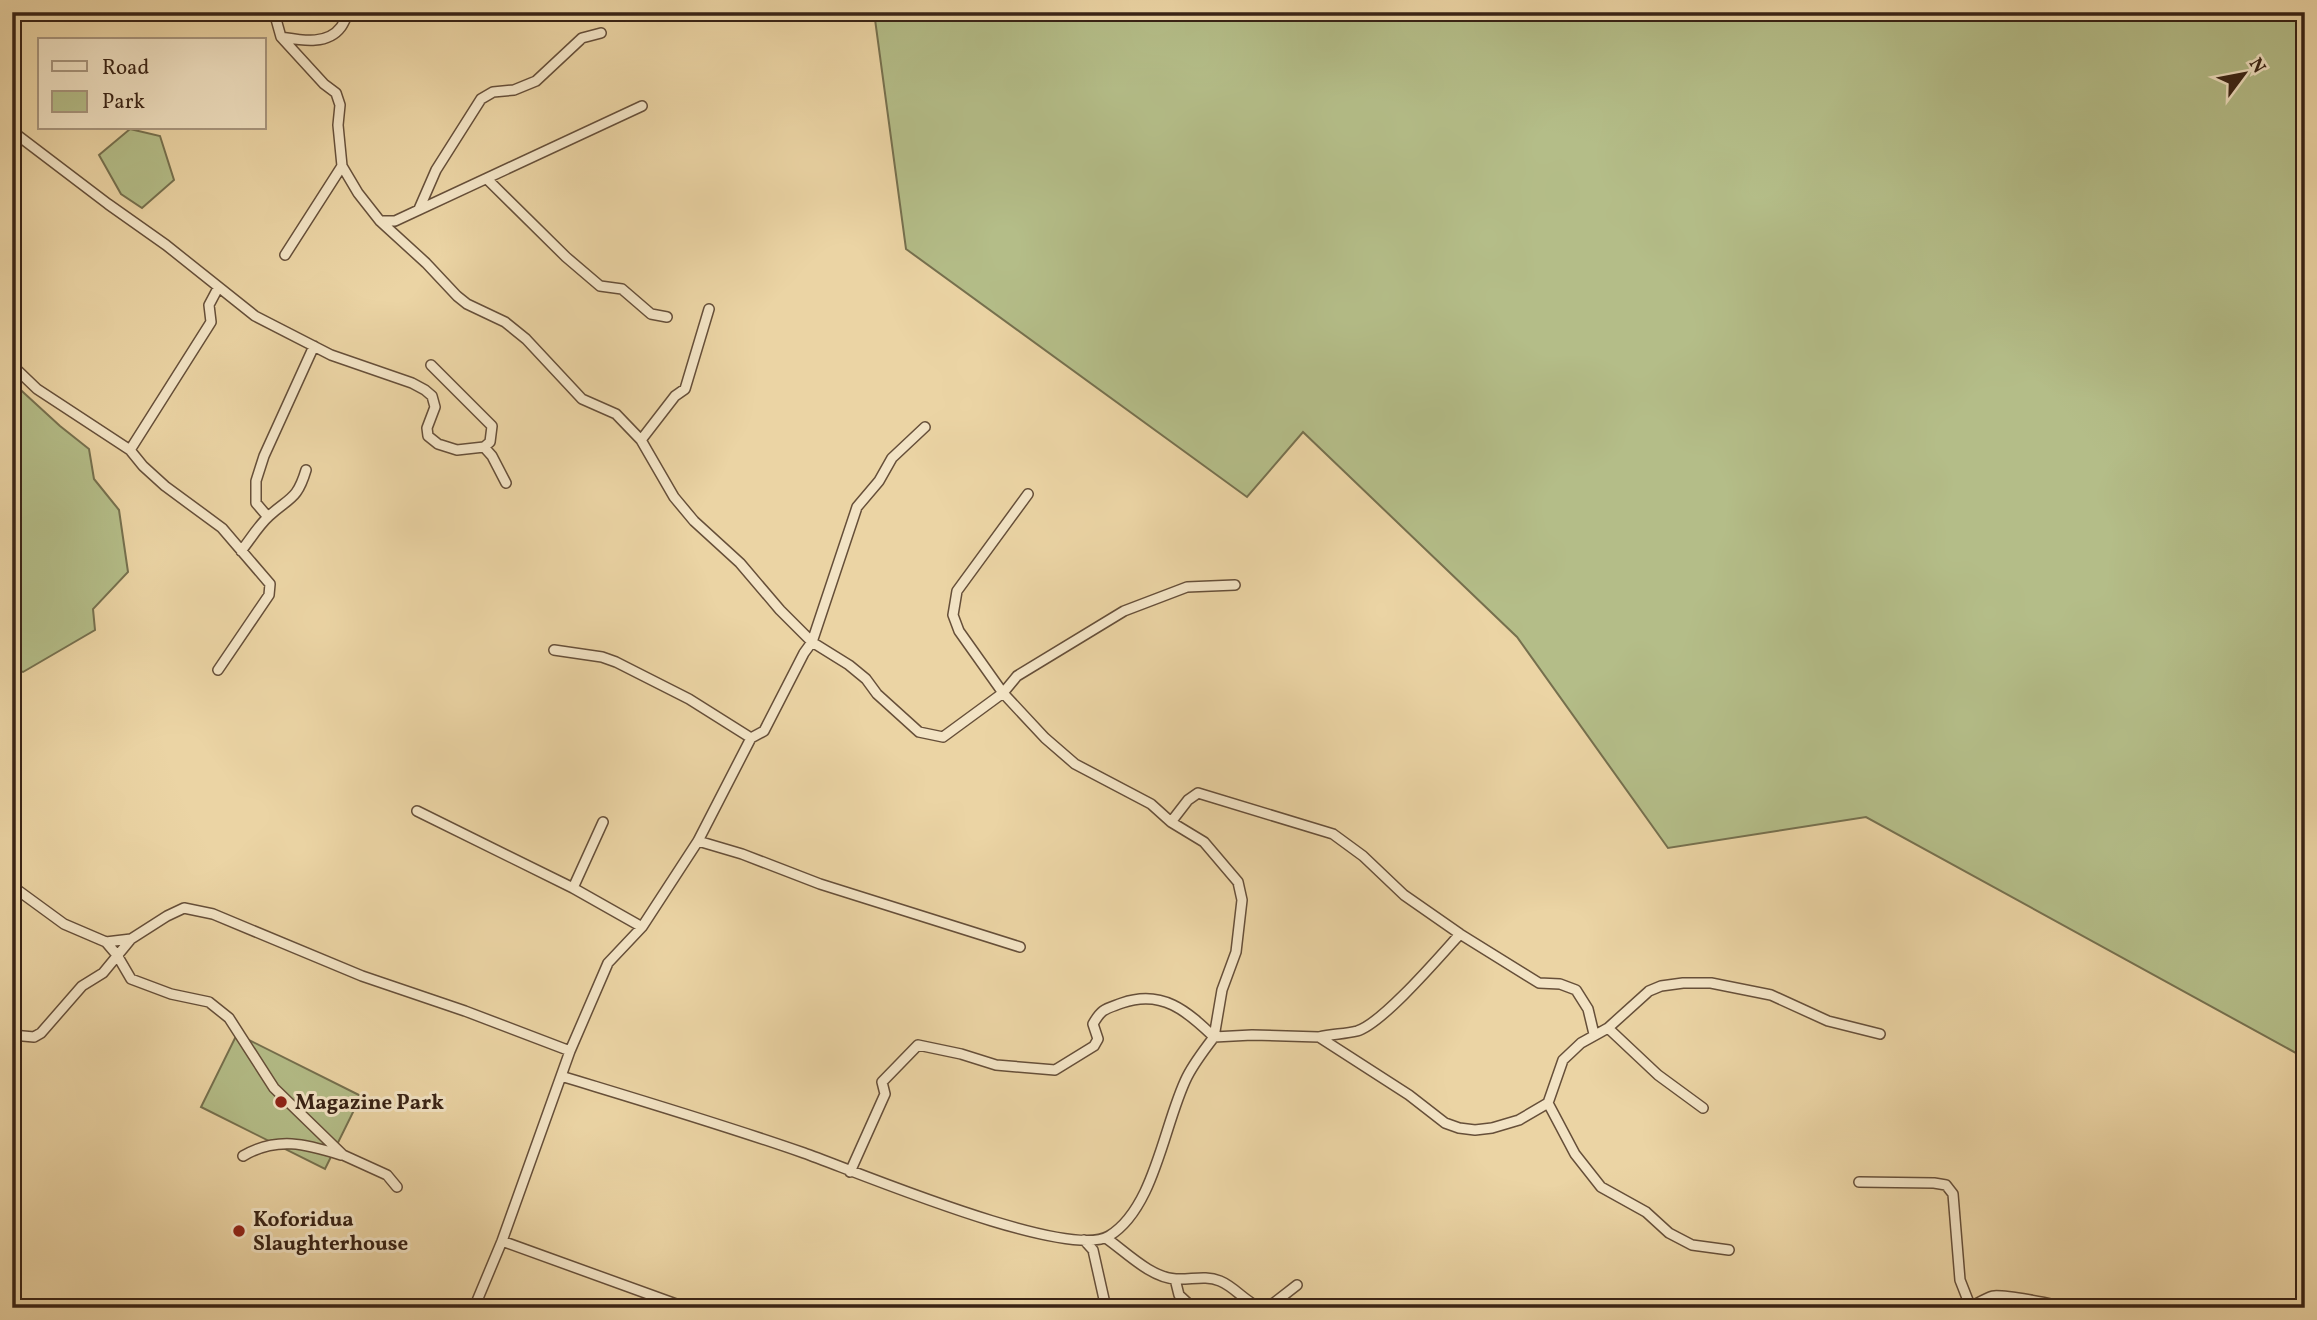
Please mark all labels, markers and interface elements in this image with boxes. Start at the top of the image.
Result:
legend [38,38,266,130]
north arrow [2208,38,2278,108]
text: N [2242,53,2272,79]
text: Road [102,54,149,83]
text: Park [102,88,145,117]
place label: Magazine Park [295,1089,444,1118]
marker: Magazine Park [273,1094,289,1110]
place label: Koforidua Slaughterhouse [253,1206,408,1259]
marker: Koforidua Slaughterhouse [231,1223,247,1239]

